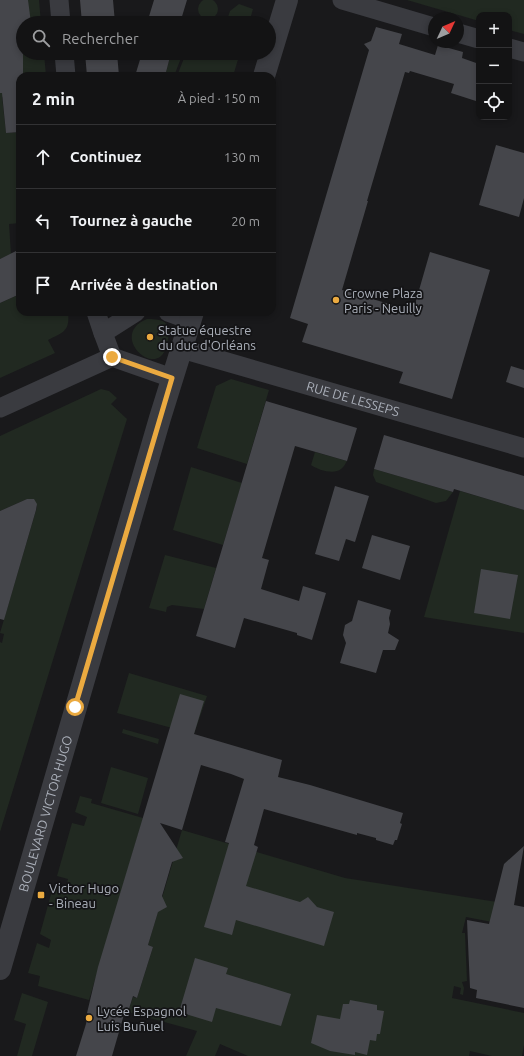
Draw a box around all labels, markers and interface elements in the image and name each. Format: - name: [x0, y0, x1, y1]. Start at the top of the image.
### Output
- north arrow: [428, 12, 464, 48]
- map controls: [476, 12, 512, 120]
- button: +: [476, 12, 512, 48]
- search box: [16, 16, 276, 60]
- icon: search: [30, 27, 52, 49]
- text: Rechercher: [62, 30, 139, 47]
- button: −: [476, 48, 512, 84]
- button: locate: [476, 84, 512, 120]
- text: 2 min: [32, 89, 75, 108]
- text: À pied · 150 m: [178, 91, 260, 105]
- icon: ahead: [32, 146, 54, 168]
- text: Continuez: [70, 148, 141, 165]
- text: 130 m: [224, 150, 260, 164]
- icon: left: [32, 210, 54, 232]
- text: Tournez à gauche: [70, 212, 193, 229]
- text: 20 m: [231, 214, 260, 228]
- icon: arrive: [32, 274, 54, 296]
- text: Arrivée à destination: [70, 276, 218, 293]
- place label: Crowne Plaza Paris - Neuilly: [344, 286, 423, 315]
- marker: Crowne Plaza Paris - Neuilly: [331, 295, 341, 305]
- place label: Statue équestre du duc d'Orléans: [158, 323, 256, 352]
- marker: Statue équestre du duc d'Orléans: [145, 332, 155, 342]
- route end: [103, 348, 121, 366]
- street label: RUE DE LESSEPS: [305, 378, 401, 419]
- route start: [66, 698, 84, 716]
- street label: BOULEVARD VICTOR HUGO: [16, 734, 75, 893]
- place label: Victor Hugo - Bineau: [49, 881, 119, 910]
- marker: Victor Hugo - Bineau: [36, 890, 46, 900]
- place label: Lycée Espagnol Luis Buñuel: [97, 1004, 187, 1033]
- marker: Lycée Espagnol Luis Buñuel: [84, 1013, 94, 1023]

